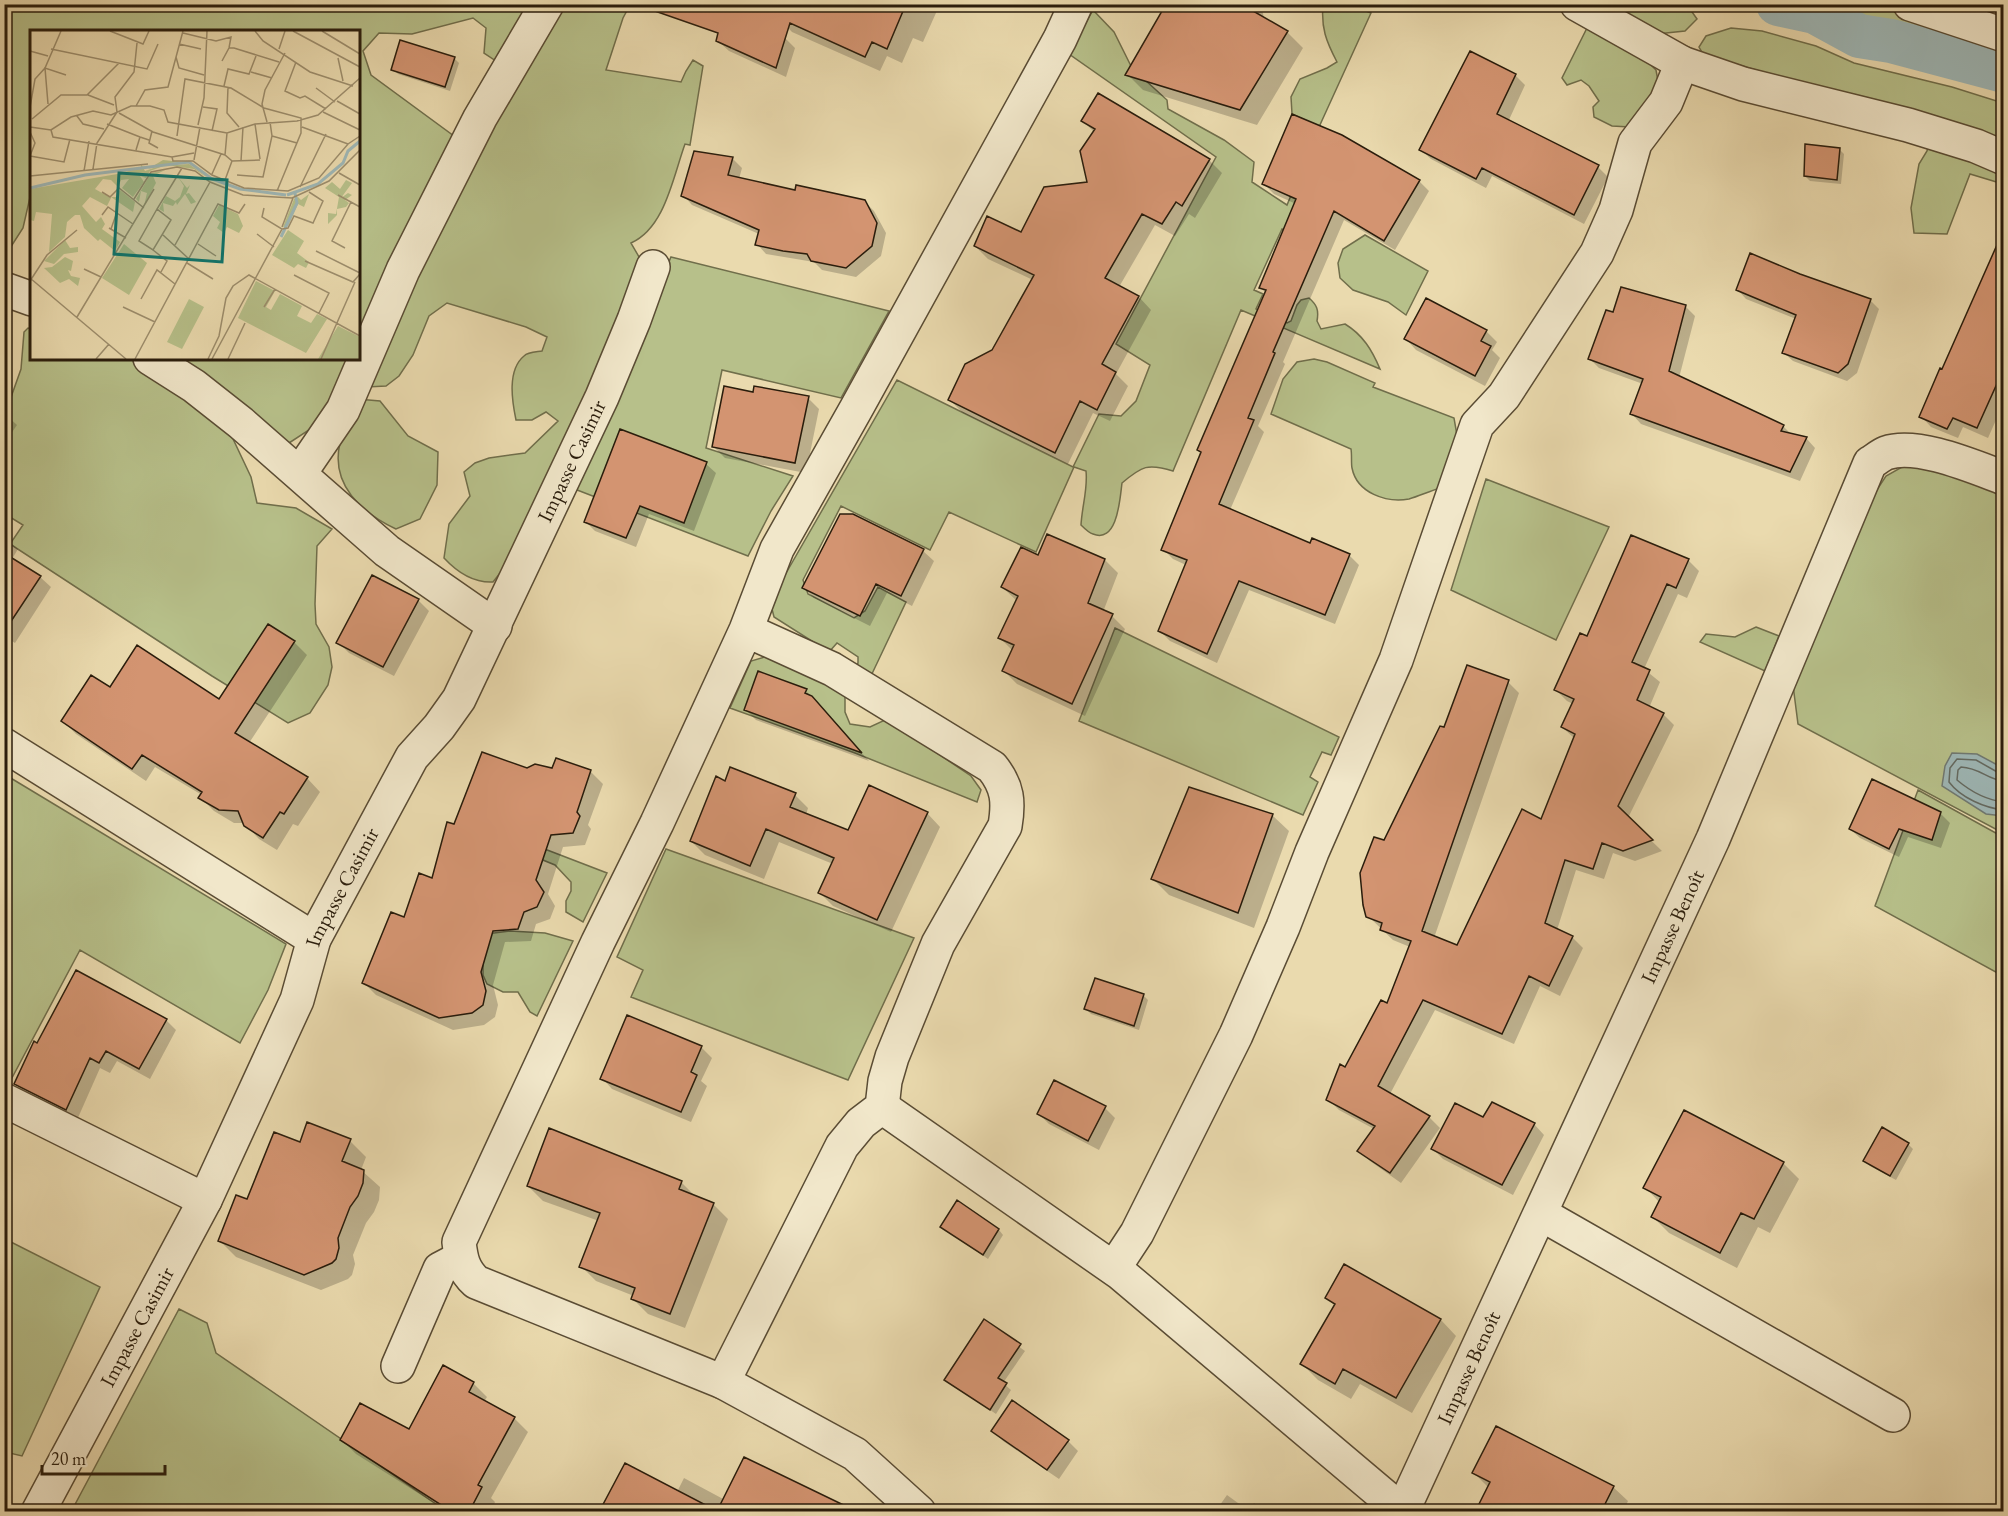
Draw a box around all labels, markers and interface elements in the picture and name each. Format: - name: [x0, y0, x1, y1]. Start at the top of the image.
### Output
- inset map: [30, 30, 360, 360]
- street label: Impasse Casimir: [531, 395, 612, 526]
- street label: Impasse Casimir: [299, 823, 385, 950]
- street label: Impasse Benoît: [1634, 865, 1710, 987]
- street label: Impasse Casimir: [94, 1262, 180, 1391]
- street label: Impasse Benoît: [1430, 1306, 1506, 1429]
- scale bar: [42, 1438, 165, 1476]
- text: 20 m: [51, 1447, 86, 1470]

